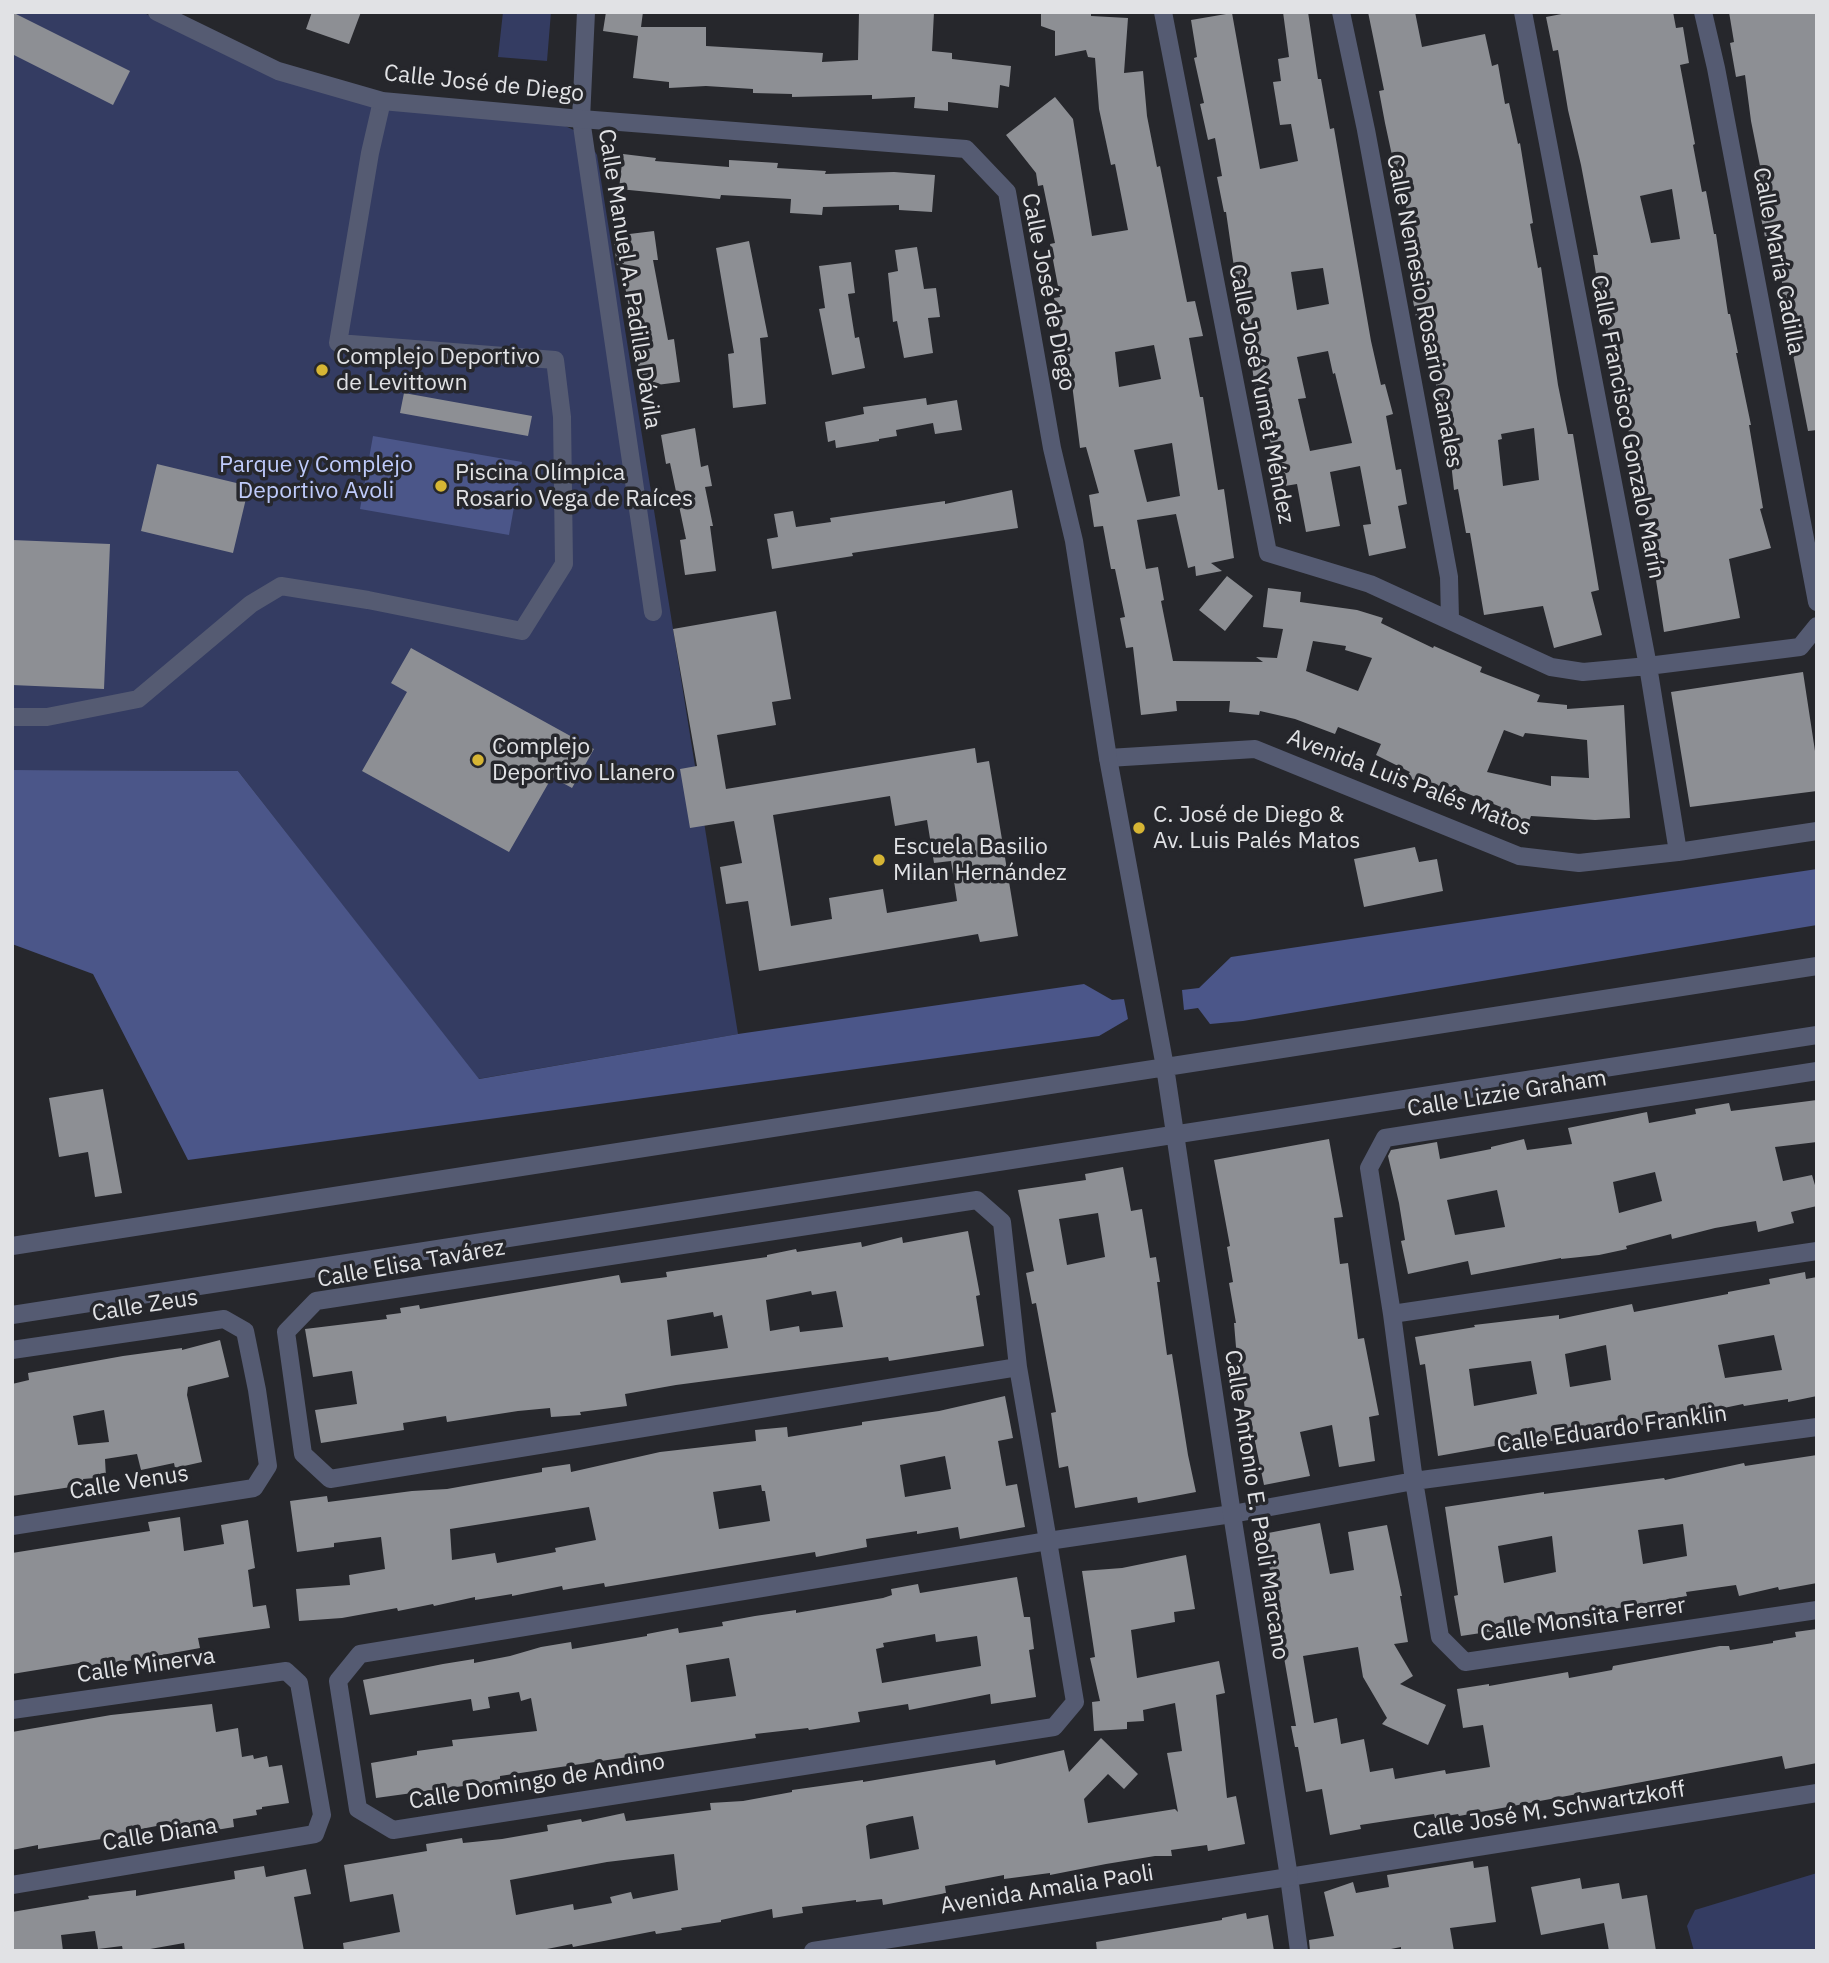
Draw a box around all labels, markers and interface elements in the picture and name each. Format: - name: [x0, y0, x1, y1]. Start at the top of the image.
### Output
- street label: Calle José de Diego: [383, 60, 585, 108]
- street label: Calle Manuel A. Padilla Dávila: [592, 127, 666, 431]
- street label: Calle Nemesio Rosario Canales: [1380, 152, 1468, 470]
- street label: Calle María Cadilla: [1746, 165, 1810, 357]
- street label: Calle José de Diego: [1015, 191, 1081, 393]
- street label: Calle José Yumet Méndez: [1222, 262, 1300, 526]
- street label: Calle Francisco Gonzalo Marín: [1584, 273, 1670, 581]
- place label: Complejo Deportivo de Levittown: [336, 343, 540, 397]
- marker: Complejo Deportivo de Levittown: [314, 362, 330, 378]
- park label: Parque y Complejo Deportivo Avoli: [219, 451, 413, 505]
- place label: Piscina Olímpica Rosario Vega de Raíces: [455, 459, 693, 513]
- marker: Piscina Olímpica Rosario Vega de Raíces: [433, 478, 449, 494]
- street label: Avenida Luis Palés Matos: [1283, 724, 1535, 842]
- place label: Complejo Deportivo Llanero: [492, 733, 675, 787]
- marker: Complejo Deportivo Llanero: [470, 752, 486, 768]
- place label: C. José de Diego & Av. Luis Palés Matos: [1153, 801, 1361, 855]
- marker: C. José de Diego & Av. Luis Palés Matos: [1131, 820, 1147, 836]
- place label: Escuela Basilio Milan Hernández: [893, 833, 1067, 887]
- marker: Escuela Basilio Milan Hernández: [871, 852, 887, 868]
- street label: Calle Lizzie Graham: [1405, 1065, 1609, 1123]
- street label: Calle Elisa Tavárez: [315, 1234, 507, 1294]
- street label: Calle Zeus: [90, 1284, 200, 1328]
- street label: Calle Antonio E. Paoli Marcano: [1218, 1348, 1294, 1662]
- street label: Calle Eduardo Franklin: [1495, 1400, 1729, 1460]
- street label: Calle Venus: [67, 1460, 191, 1506]
- street label: Calle Monsita Ferrer: [1479, 1592, 1687, 1648]
- street label: Calle Minerva: [75, 1643, 217, 1689]
- street label: Calle Domingo de Andino: [407, 1748, 667, 1816]
- street label: Calle José M. Schwartzkoff: [1411, 1776, 1687, 1846]
- street label: Calle Diana: [101, 1812, 219, 1858]
- street label: Avenida Amalia Paoli: [938, 1860, 1156, 1920]

